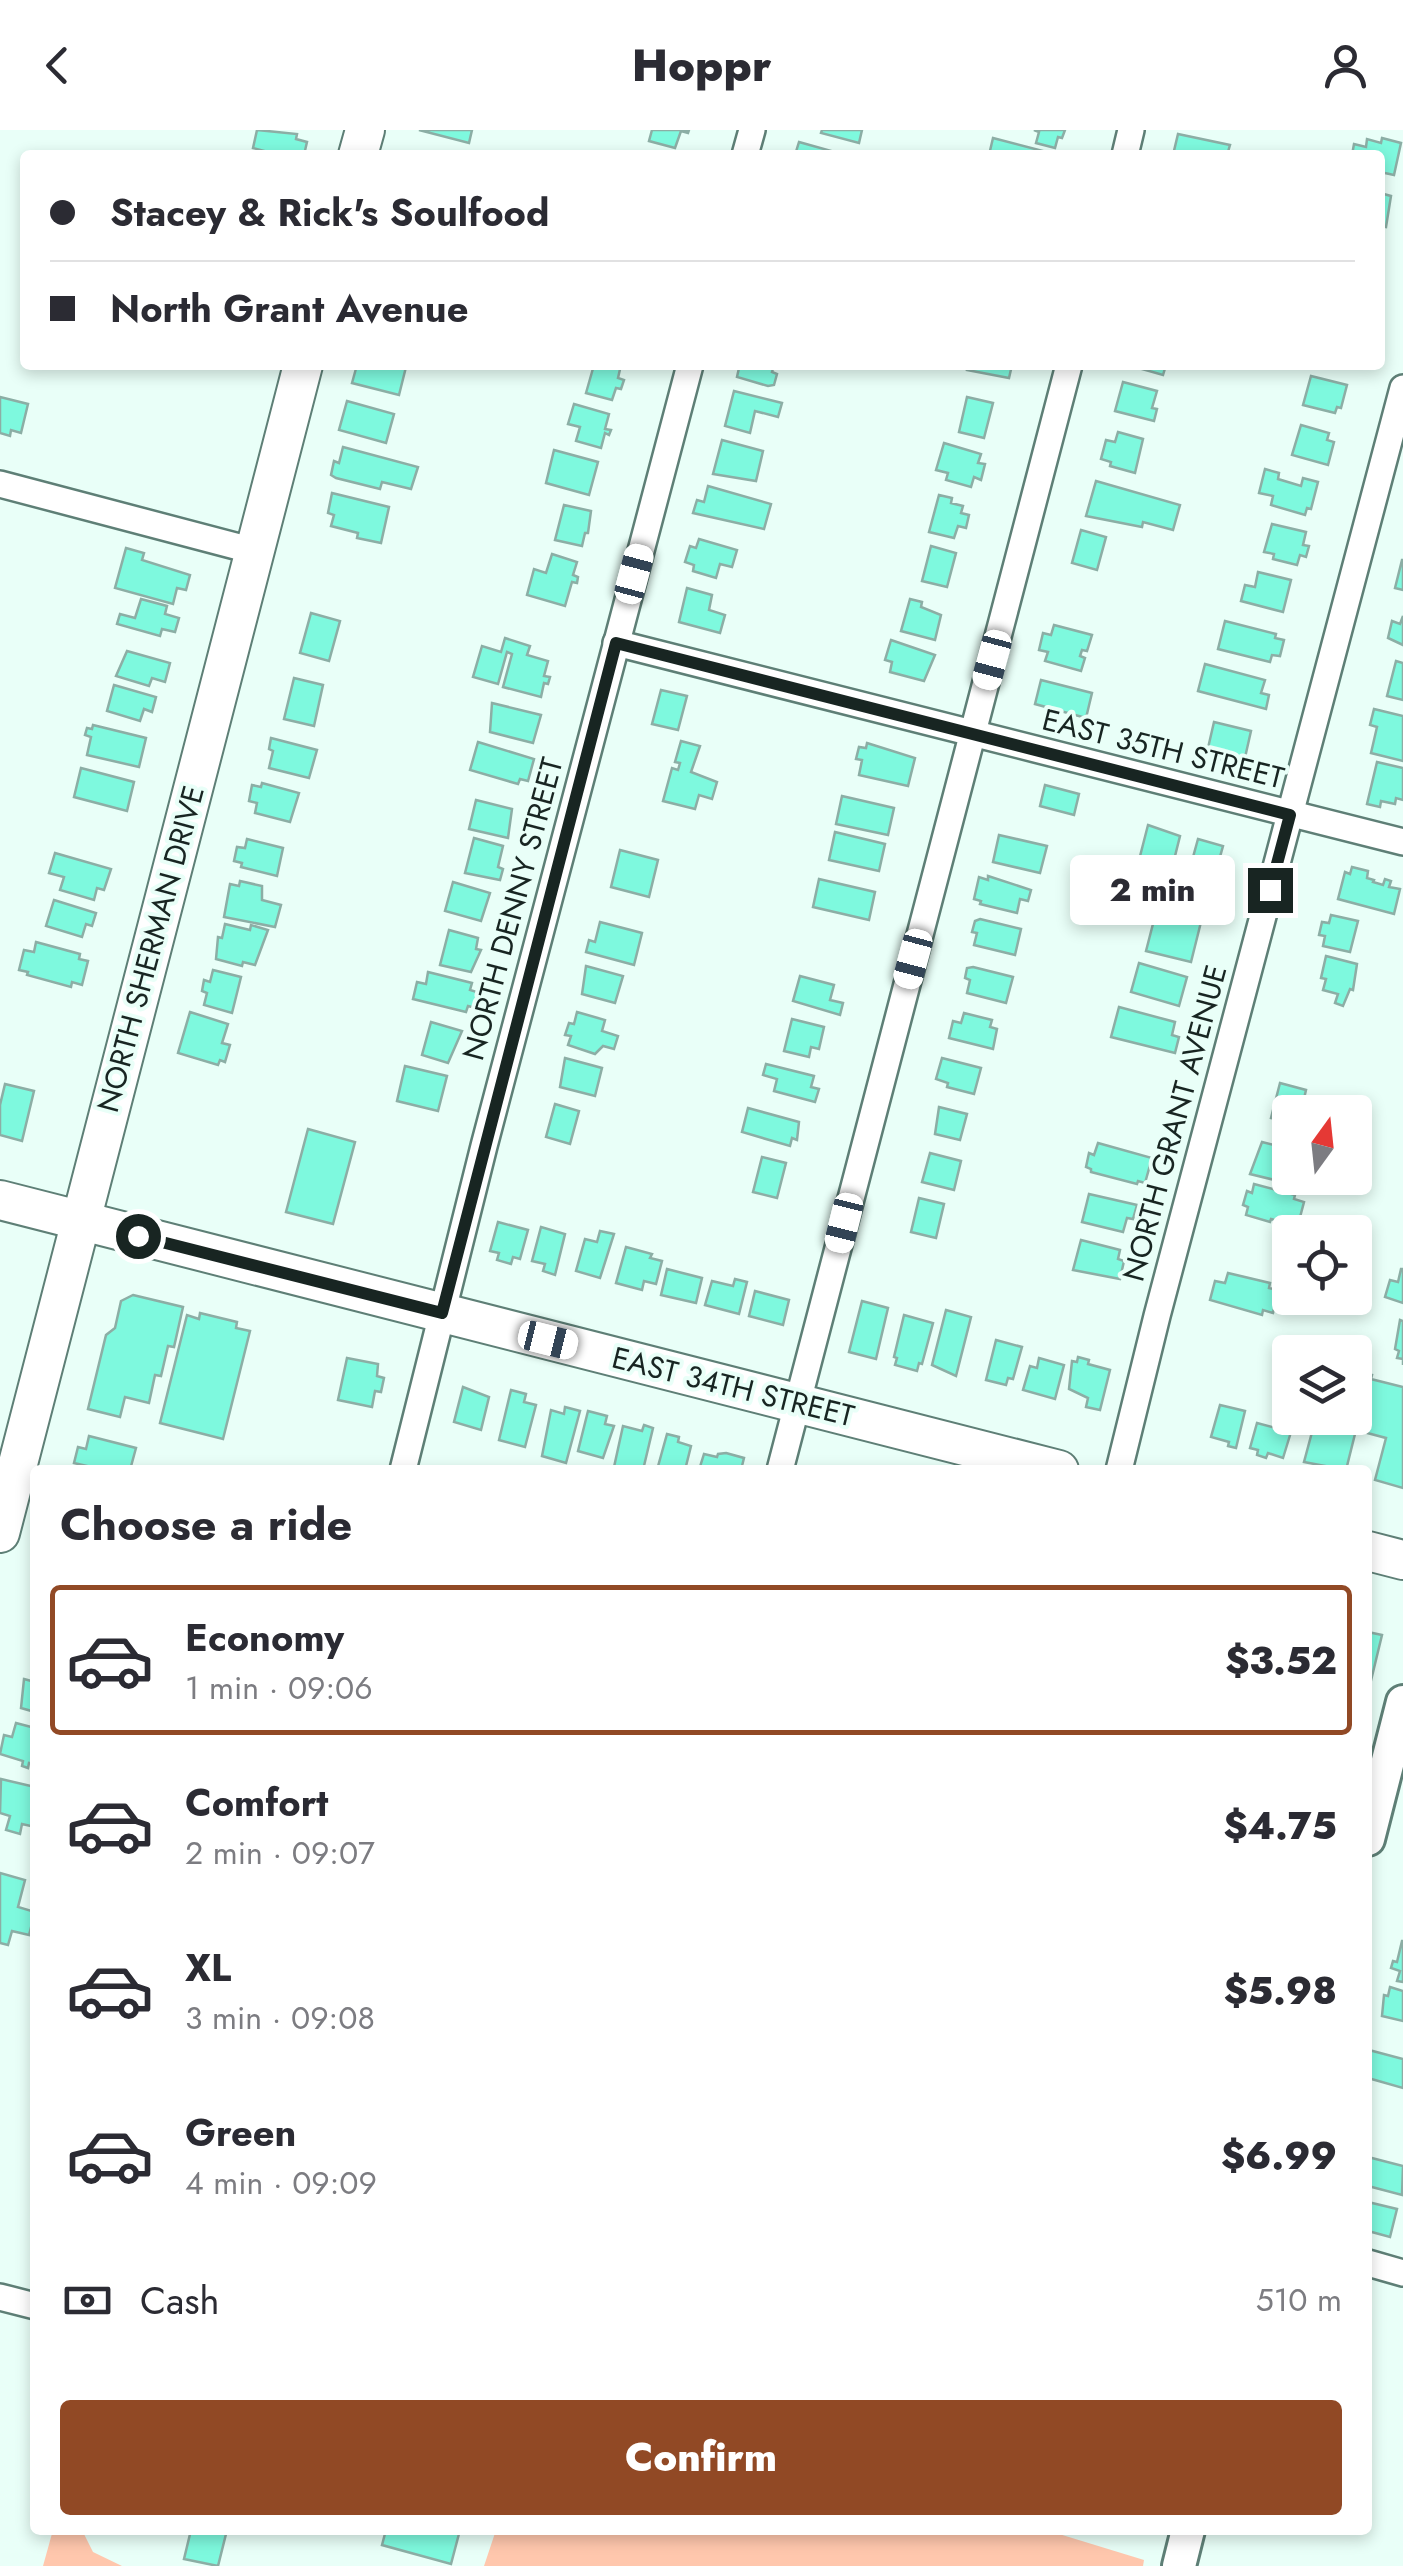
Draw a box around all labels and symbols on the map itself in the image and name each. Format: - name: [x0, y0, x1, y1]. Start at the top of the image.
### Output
- car: [612, 541, 656, 607]
- car: [970, 627, 1014, 693]
- street label: EAST 35TH STREET: [1038, 698, 1288, 799]
- street label: NORTH DENNY STREET: [451, 753, 574, 1065]
- street label: NORTH SHERMAN DRIVE: [86, 781, 215, 1117]
- callout: 2 min: [1070, 855, 1235, 925]
- route end: [1248, 868, 1293, 913]
- car: [891, 926, 935, 992]
- street label: NORTH GRANT AVENUE: [1112, 960, 1237, 1286]
- north arrow: [1272, 1095, 1372, 1195]
- car: [822, 1190, 866, 1256]
- route start: [116, 1214, 161, 1259]
- car: [515, 1318, 581, 1362]
- street label: EAST 34TH STREET: [608, 1336, 859, 1437]

